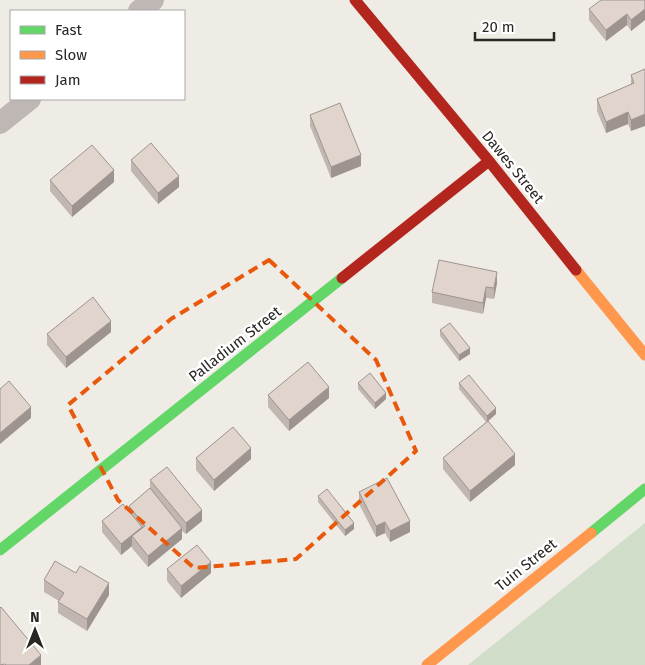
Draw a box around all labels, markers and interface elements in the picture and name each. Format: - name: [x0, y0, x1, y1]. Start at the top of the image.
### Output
- legend: [10, 10, 185, 100]
- scale bar: [475, 10, 554, 42]
- text: 20 m: [482, 18, 515, 36]
- text: Fast: [55, 21, 82, 39]
- text: Slow: [55, 46, 87, 64]
- text: Jam: [55, 71, 81, 89]
- street label: Dawes Street: [478, 127, 548, 207]
- street label: Palladium Street: [185, 302, 285, 386]
- street label: Tuin Street: [492, 534, 561, 595]
- north arrow: [10, 605, 60, 655]
- text: N: [30, 609, 40, 626]

